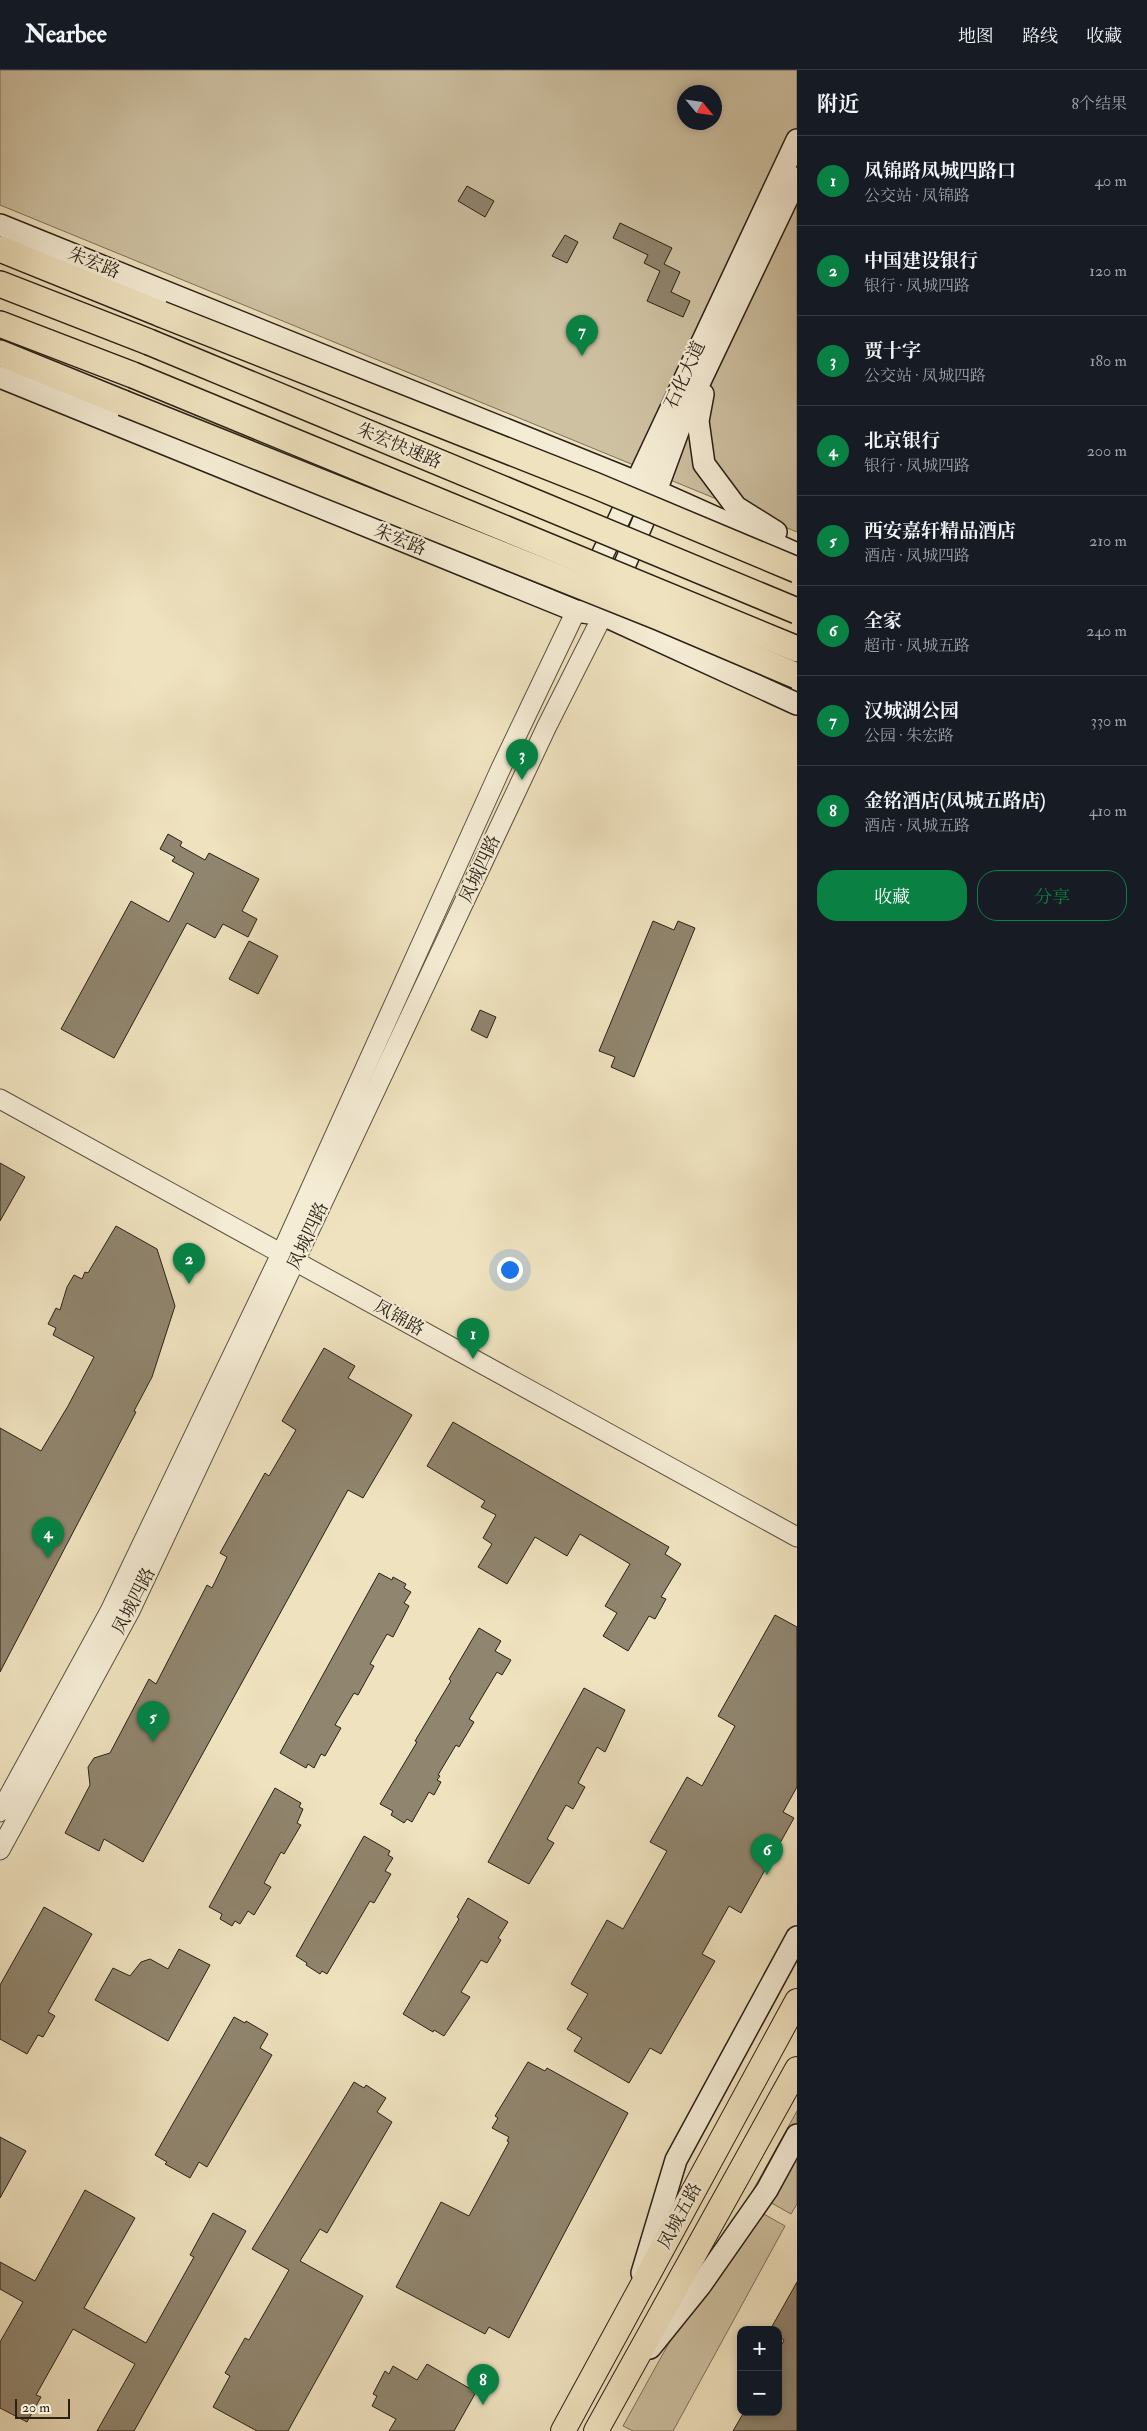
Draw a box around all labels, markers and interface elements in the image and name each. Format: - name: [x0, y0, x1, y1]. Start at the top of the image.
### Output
- text: Nearbee: [25, 19, 107, 50]
- text: 地图: [958, 25, 994, 48]
- text: 路线: [1022, 25, 1058, 48]
- text: 收藏: [1086, 25, 1122, 48]
- north arrow: [677, 85, 722, 130]
- text: 附近: [817, 91, 859, 118]
- text: 8个结果: [1071, 94, 1127, 114]
- text: 凤锦路凤城四路口: [864, 159, 1016, 183]
- text: 1: [830, 171, 836, 191]
- text: 40 m: [1094, 171, 1127, 191]
- text: 公交站 · 凤锦路: [864, 186, 970, 206]
- street label: 朱宏路: [65, 242, 123, 284]
- text: 中国建设银行: [864, 249, 978, 273]
- text: 2: [829, 261, 837, 281]
- text: 120 m: [1089, 261, 1127, 281]
- text: 银行 · 凤城四路: [864, 276, 970, 296]
- pin: 7: [566, 315, 598, 356]
- street label: 石化大道: [659, 338, 711, 412]
- text: 贾十字: [864, 339, 921, 363]
- text: 3: [830, 351, 836, 371]
- text: 180 m: [1090, 351, 1127, 371]
- text: 公交站 · 凤城四路: [864, 366, 986, 386]
- street label: 朱宏快速路: [353, 418, 445, 474]
- text: 北京银行: [864, 429, 940, 453]
- text: 4: [829, 441, 837, 461]
- text: 200 m: [1087, 441, 1127, 461]
- text: 银行 · 凤城四路: [864, 456, 970, 476]
- street label: 朱宏路: [371, 519, 429, 561]
- text: 西安嘉轩精品酒店: [864, 519, 1016, 543]
- text: 5: [829, 531, 837, 551]
- text: 210 m: [1089, 531, 1127, 551]
- text: 酒店 · 凤城四路: [864, 546, 970, 566]
- text: 全家: [864, 609, 902, 633]
- text: 6: [829, 621, 837, 641]
- text: 240 m: [1086, 621, 1127, 641]
- text: 超市 · 凤城五路: [864, 636, 970, 656]
- text: 汉城湖公园: [864, 699, 959, 723]
- text: 7: [829, 711, 837, 731]
- text: 330 m: [1091, 711, 1127, 731]
- text: 公园 · 朱宏路: [864, 726, 954, 746]
- pin: 3: [506, 739, 538, 780]
- text: 金铭酒店(凤城五路店): [864, 789, 1045, 813]
- text: 8: [829, 801, 837, 821]
- text: 410 m: [1089, 801, 1127, 821]
- text: 酒店 · 凤城五路: [864, 816, 970, 836]
- street label: 凤城四路: [454, 832, 506, 906]
- button: 收藏: [817, 870, 967, 921]
- button: 分享: [977, 870, 1127, 921]
- street label: 凤城四路: [282, 1199, 334, 1273]
- pin: 2: [173, 1243, 205, 1284]
- your location: [497, 1257, 523, 1283]
- street label: 凤锦路: [370, 1295, 428, 1341]
- pin: 1: [457, 1318, 489, 1359]
- pin: 4: [32, 1517, 64, 1558]
- street label: 凤城四路: [107, 1564, 161, 1638]
- pin: 5: [137, 1701, 169, 1742]
- pin: 6: [751, 1834, 783, 1875]
- street label: 凤城五路: [653, 2179, 707, 2253]
- map controls: [737, 2326, 782, 2416]
- button: +: [737, 2326, 782, 2371]
- pin: 8: [467, 2364, 499, 2405]
- button: −: [737, 2371, 782, 2416]
- scale bar: [15, 2396, 70, 2419]
- text: 20 m: [22, 2399, 50, 2416]

